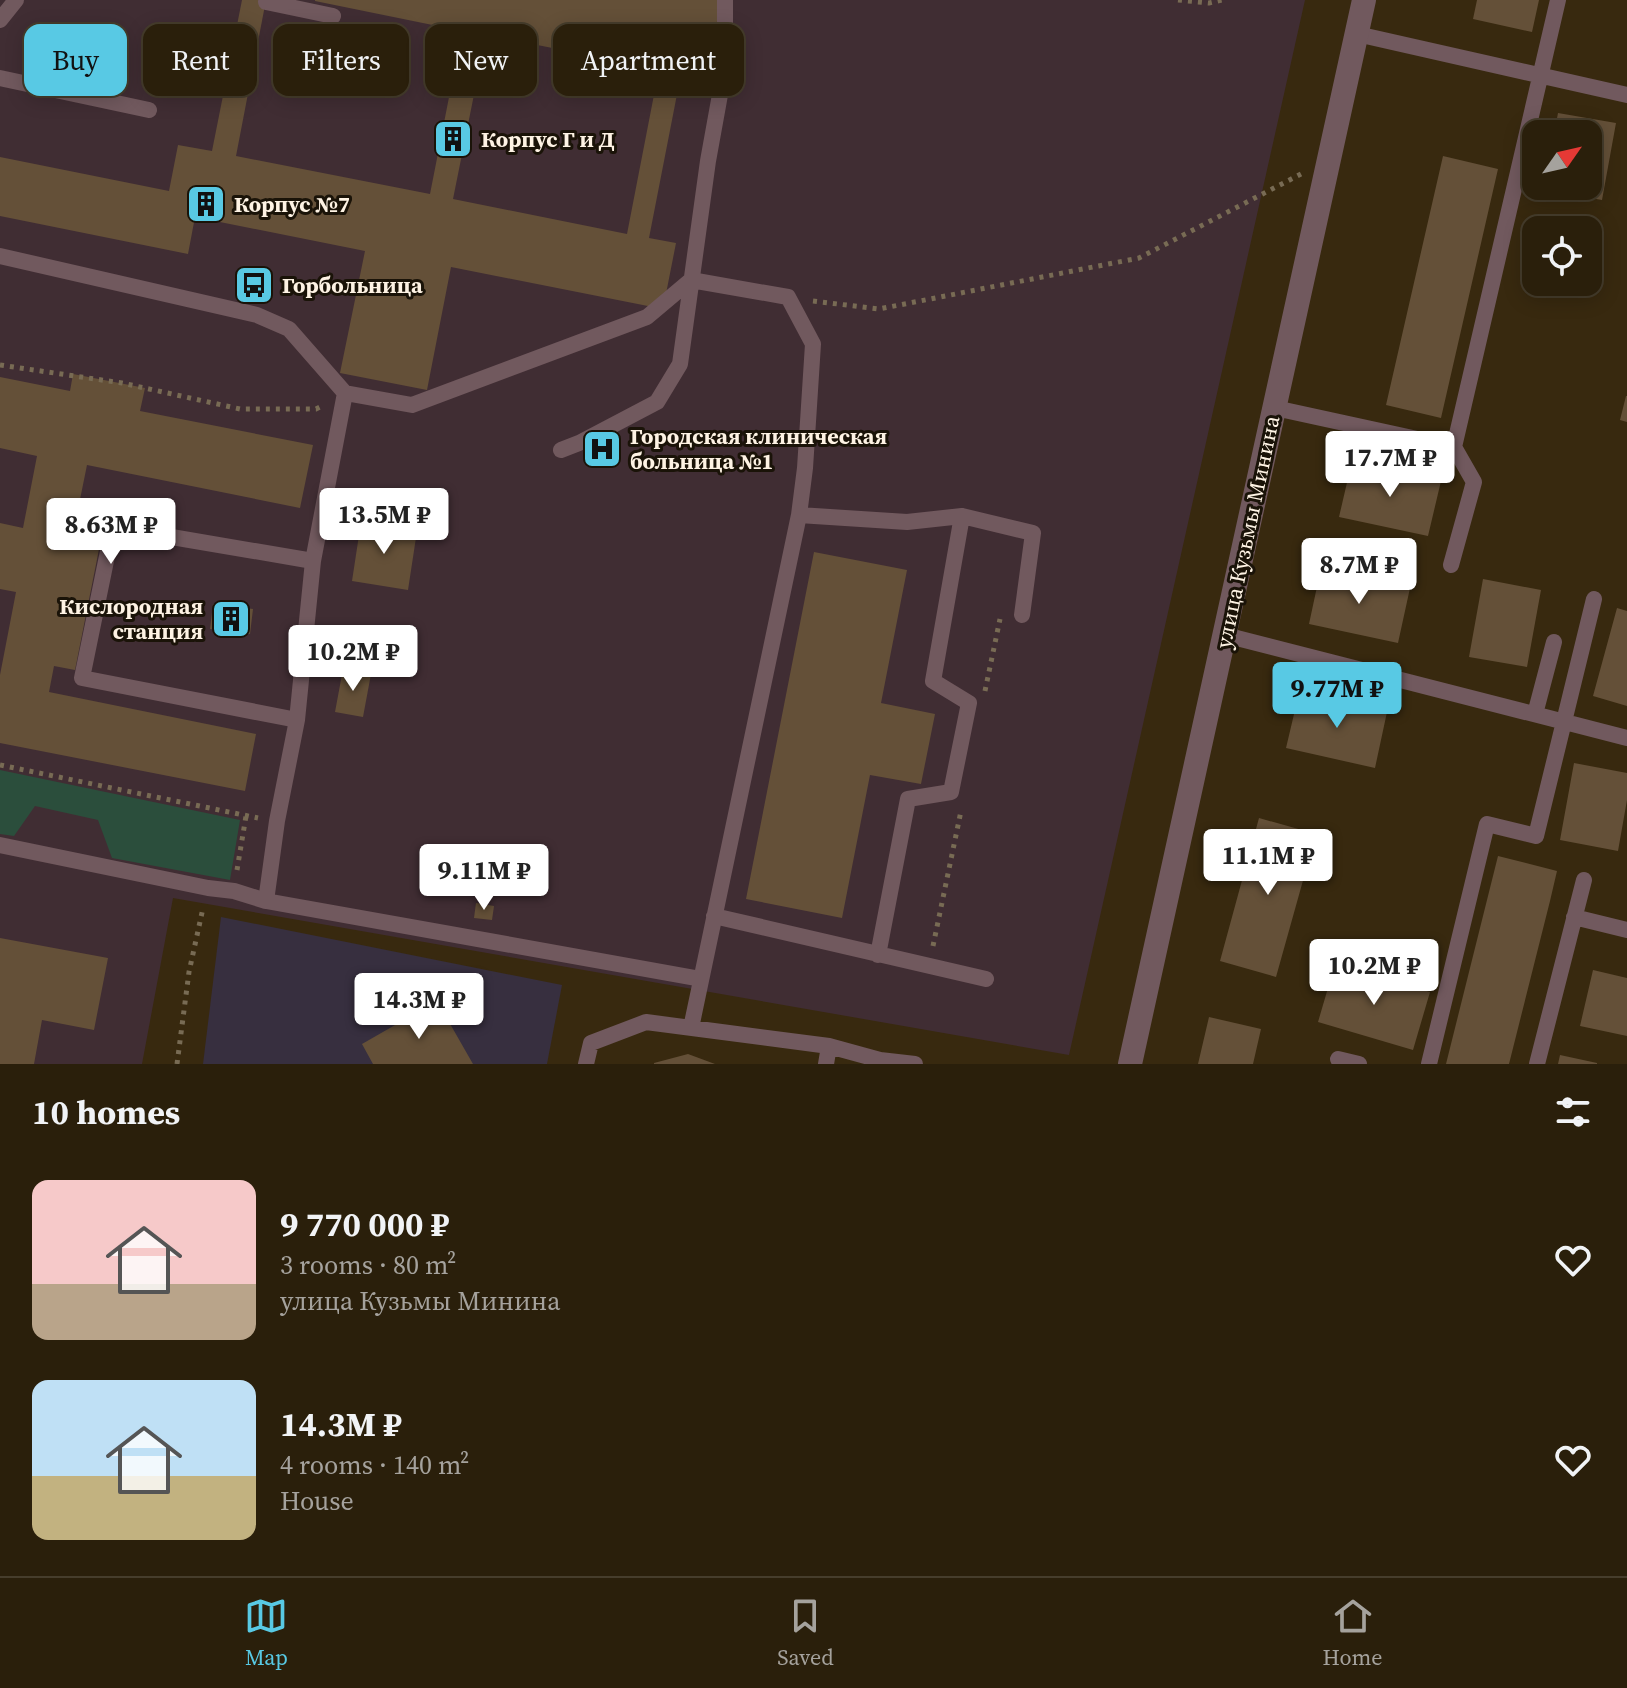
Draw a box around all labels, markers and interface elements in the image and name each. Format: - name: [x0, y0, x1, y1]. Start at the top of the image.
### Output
- chip: Buy: [24, 24, 127, 96]
- chip: Rent: [143, 24, 257, 96]
- chip: Filters: [273, 24, 409, 96]
- chip: New: [425, 24, 537, 96]
- chip: Apartment: [553, 24, 744, 96]
- building icon: Корпус Г и Д: [432, 118, 474, 160]
- north arrow: [1522, 120, 1602, 200]
- map controls: [1522, 120, 1602, 296]
- place label: Корпус Г и Д: [481, 124, 615, 154]
- building icon: Корпус №7: [185, 183, 227, 225]
- place label: Корпус №7: [234, 189, 350, 219]
- button: locate: [1522, 216, 1602, 296]
- bus stop icon: Горбольница: [233, 264, 275, 306]
- place label: Горбольница: [282, 270, 423, 300]
- street label: улица Кузьмы Минина: [1208, 412, 1287, 651]
- place label: Городская клиническая больница №1: [630, 421, 887, 476]
- hospital icon: Городская клиническая больница №1: [581, 428, 623, 470]
- pin: 17.7M ₽: [1316, 431, 1464, 499]
- text: 17.7M ₽: [1343, 439, 1437, 475]
- pin: 13.5M ₽: [310, 488, 458, 556]
- text: 13.5M ₽: [337, 496, 431, 532]
- pin: 8.63M ₽: [37, 498, 185, 566]
- text: 8.63M ₽: [64, 506, 158, 542]
- pin: 8.7M ₽: [1294, 538, 1424, 606]
- text: 8.7M ₽: [1320, 546, 1398, 582]
- place label: Кислородная станция: [59, 591, 203, 646]
- building icon: Кислородная станция: [210, 598, 252, 640]
- pin: 10.2M ₽: [279, 625, 427, 693]
- text: 10.2M ₽: [306, 633, 400, 669]
- pin: 9.77M ₽: [1263, 662, 1411, 730]
- text: 9.77M ₽: [1290, 670, 1384, 706]
- pin: 11.1M ₽: [1194, 829, 1342, 897]
- text: 11.1M ₽: [1221, 837, 1315, 873]
- pin: 9.11M ₽: [410, 844, 558, 912]
- text: 9.11M ₽: [437, 852, 531, 888]
- pin: 10.2M ₽: [1300, 939, 1448, 1007]
- text: 10.2M ₽: [1327, 947, 1421, 983]
- pin: 14.3M ₽: [345, 973, 493, 1041]
- text: 14.3M ₽: [372, 981, 466, 1017]
- text: 10 homes: [32, 1089, 180, 1135]
- icon: filters: [1551, 1090, 1595, 1134]
- text: 9 770 000 ₽: [280, 1201, 449, 1247]
- icon: home: [96, 1212, 192, 1308]
- icon: heart: [1551, 1238, 1595, 1282]
- text: 3 rooms · 80 m²: [280, 1247, 456, 1283]
- text: улица Кузьмы Минина: [280, 1283, 561, 1319]
- text: 14.3M ₽: [280, 1401, 402, 1447]
- icon: home: [96, 1412, 192, 1508]
- icon: heart: [1551, 1438, 1595, 1482]
- text: 4 rooms · 140 m²: [280, 1447, 469, 1483]
- text: House: [280, 1483, 354, 1519]
- tab: Map: [244, 1594, 288, 1672]
- tab: Saved: [777, 1594, 834, 1672]
- tab: Home: [1323, 1594, 1383, 1672]

